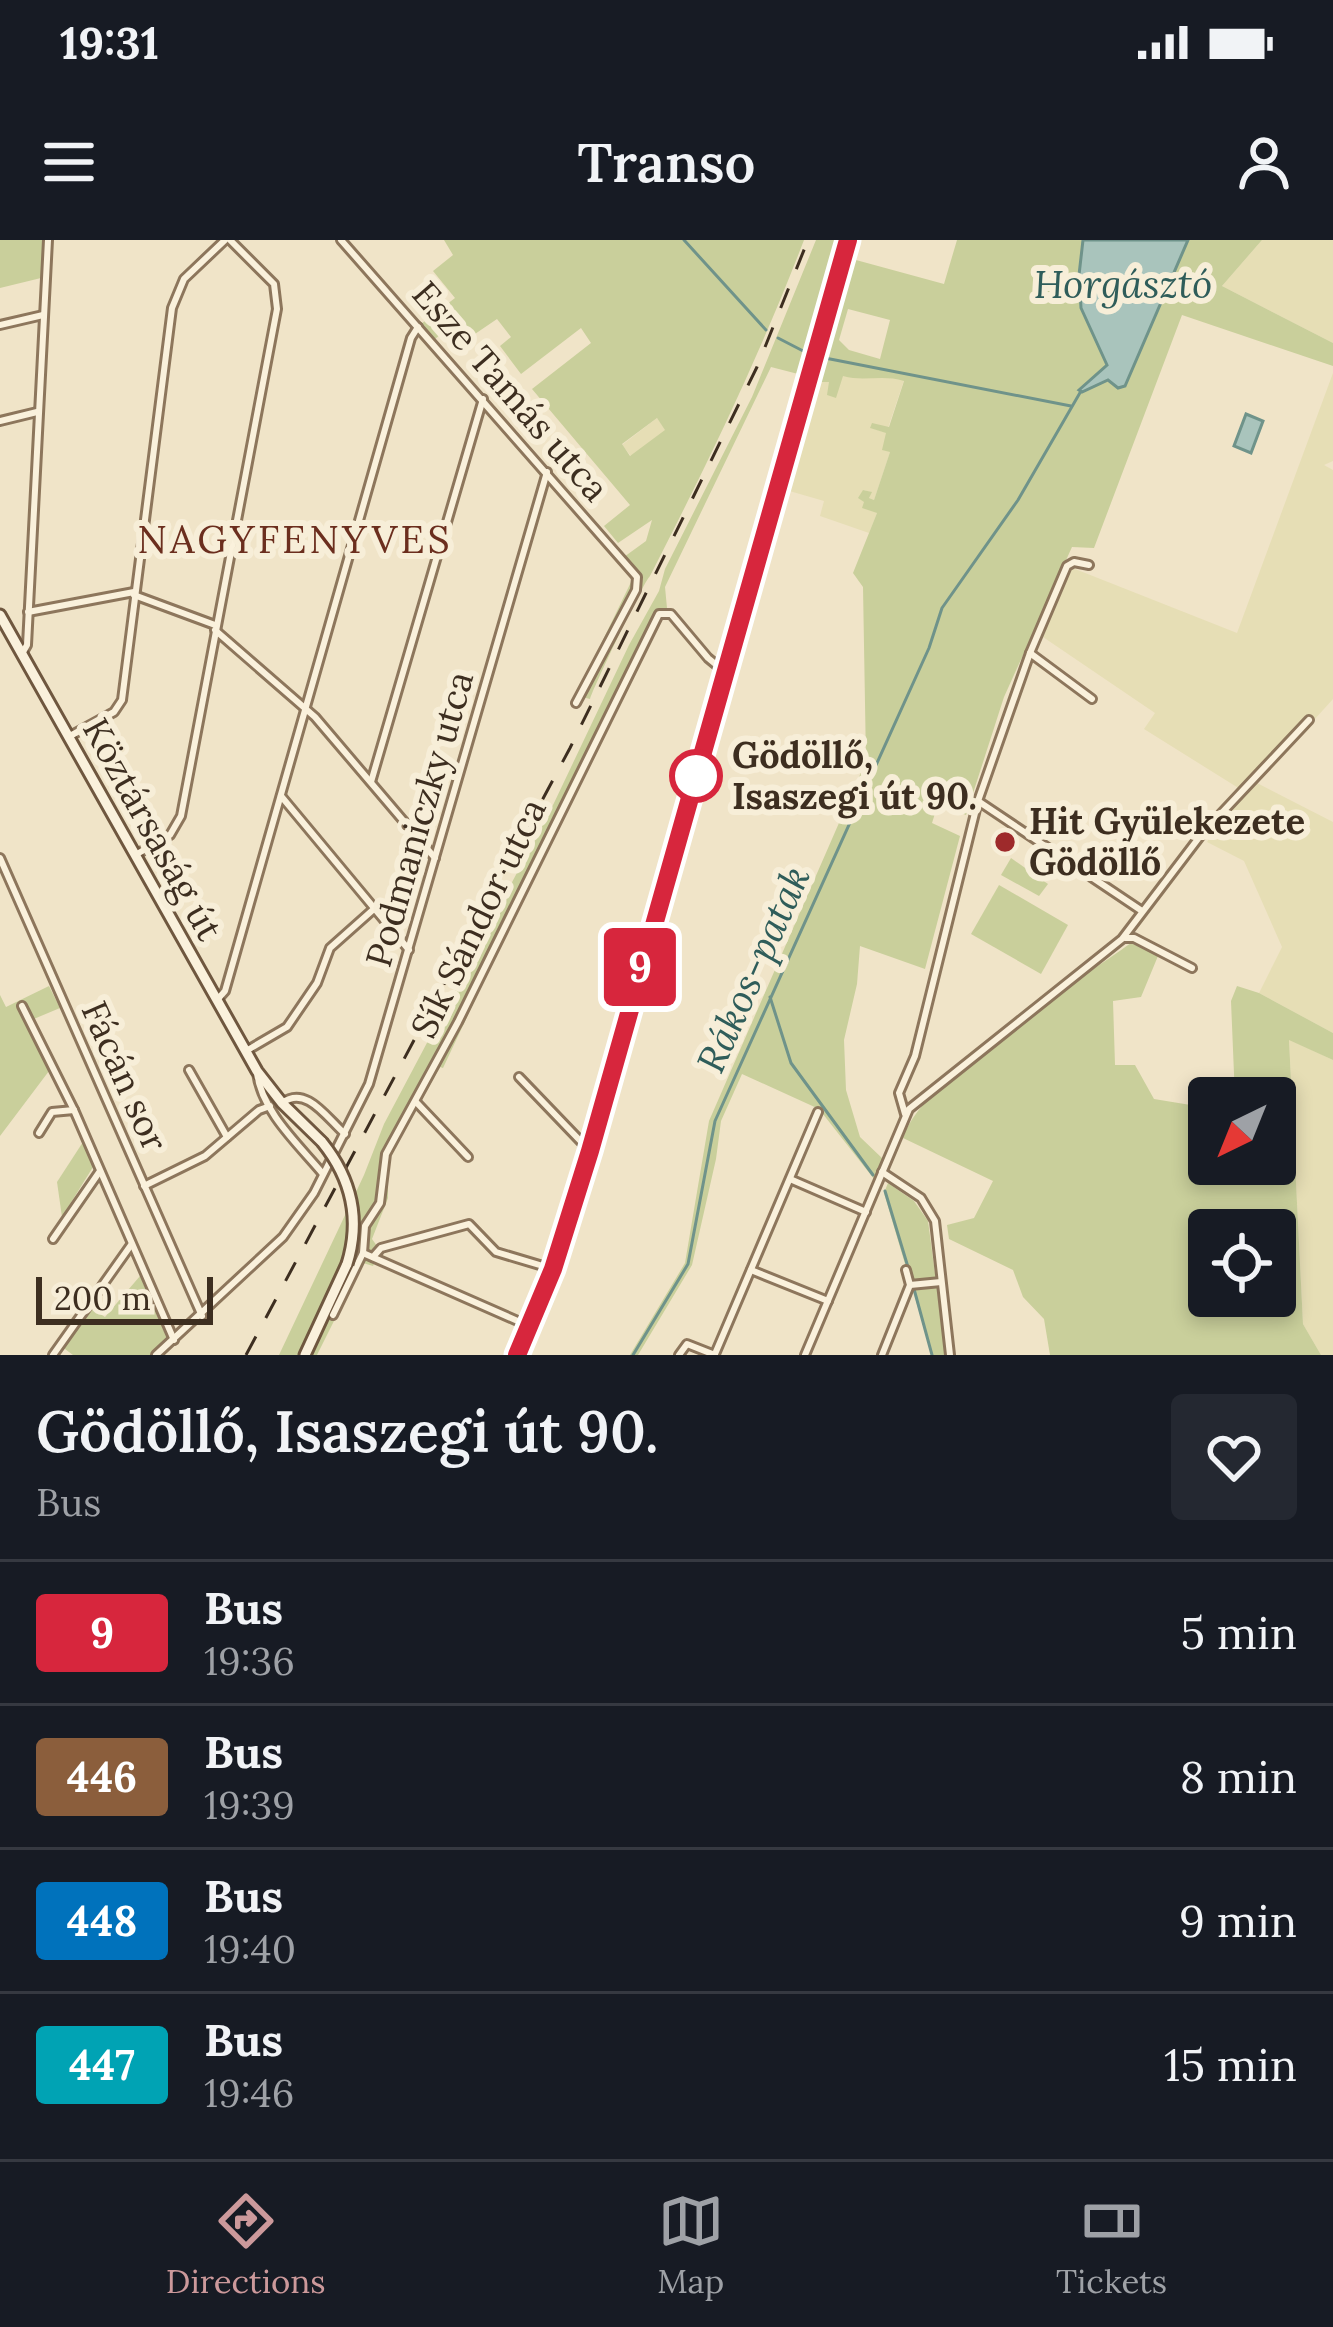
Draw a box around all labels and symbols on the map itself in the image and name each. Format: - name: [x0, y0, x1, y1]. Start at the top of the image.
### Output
- water label: Horgásztó: [1034, 259, 1212, 309]
- street label: Esze Tamás utca: [403, 271, 619, 511]
- district label: NAGYFENYVES: [137, 514, 453, 564]
- street label: Podmaniczky utca: [355, 666, 483, 972]
- street label: Köztársaság út: [73, 710, 233, 948]
- place label: Gödöllő, Isaszegi út 90.: [732, 732, 977, 819]
- marker: Gödöllő, Isaszegi út 90.: [671, 751, 721, 801]
- street label: Sík Sándor utca: [400, 791, 556, 1045]
- place label: Hit Gyülekezete Gödöllő: [1029, 798, 1305, 885]
- marker: Hit Gyülekezete Gödöllő: [992, 829, 1018, 855]
- water label: Rákos-patak: [685, 858, 821, 1080]
- line badge: 9: [601, 928, 679, 1006]
- street label: Fácán sor: [72, 994, 179, 1158]
- north arrow: [1188, 1077, 1296, 1185]
- scale bar: [36, 1271, 213, 1324]

